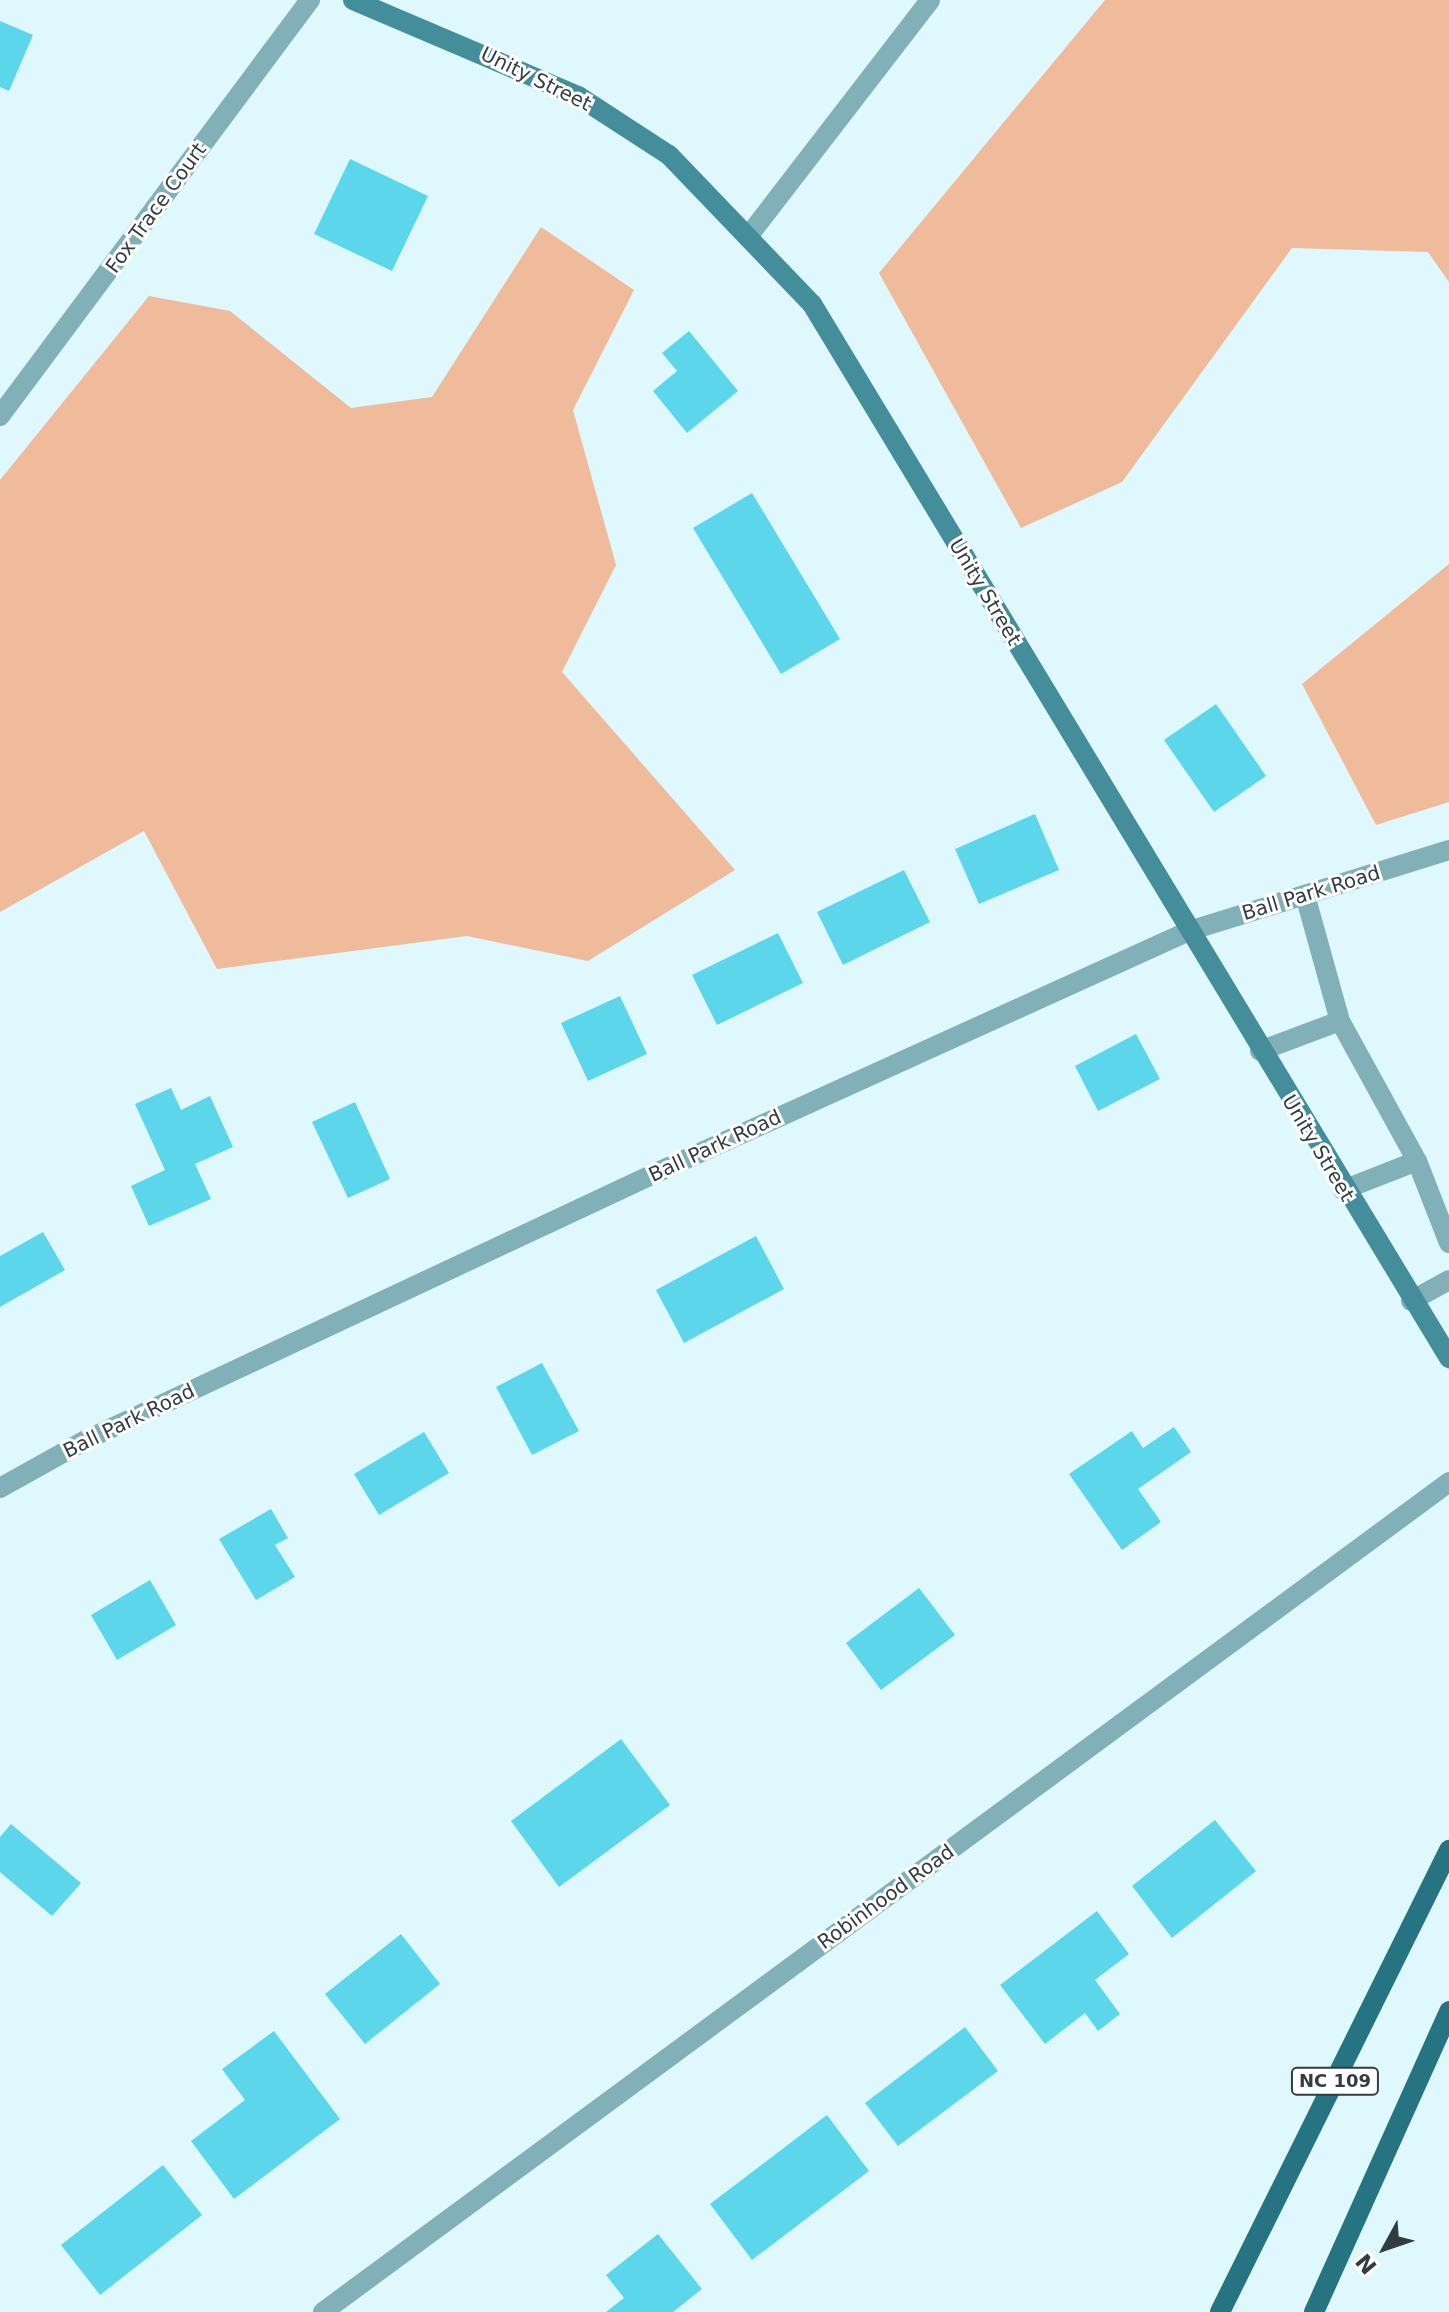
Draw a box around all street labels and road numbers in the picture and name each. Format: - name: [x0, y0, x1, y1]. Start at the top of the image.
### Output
- street label: Unity Street: [477, 42, 595, 116]
- street label: Fox Trace Court: [101, 138, 211, 278]
- street label: Unity Street: [944, 535, 1026, 649]
- street label: Ball Park Road: [1239, 861, 1383, 925]
- street label: Unity Street: [1277, 1091, 1359, 1205]
- street label: Ball Park Road: [645, 1105, 785, 1187]
- street label: Ball Park Road: [59, 1379, 199, 1463]
- street label: Robinhood Road: [813, 1840, 959, 1954]
- road number: NC 109: [1289, 2067, 1381, 2095]

